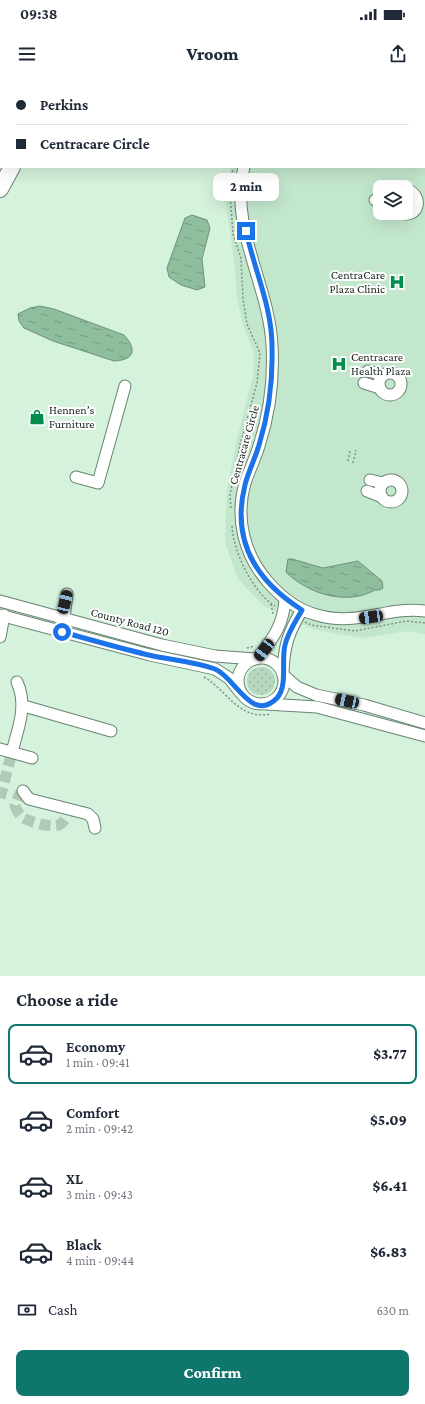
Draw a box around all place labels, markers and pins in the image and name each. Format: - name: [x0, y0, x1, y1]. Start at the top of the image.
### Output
- place label: CentraCare Plaza Clinic: [329, 268, 385, 296]
- hospital icon: CentraCare Plaza Clinic: [388, 273, 406, 291]
- place label: Centracare Health Plaza: [351, 350, 411, 378]
- hospital icon: Centracare Health Plaza: [330, 355, 348, 373]
- place label: Hennen’s Furniture: [49, 403, 95, 431]
- shop icon: Hennen’s Furniture: [28, 408, 46, 426]

